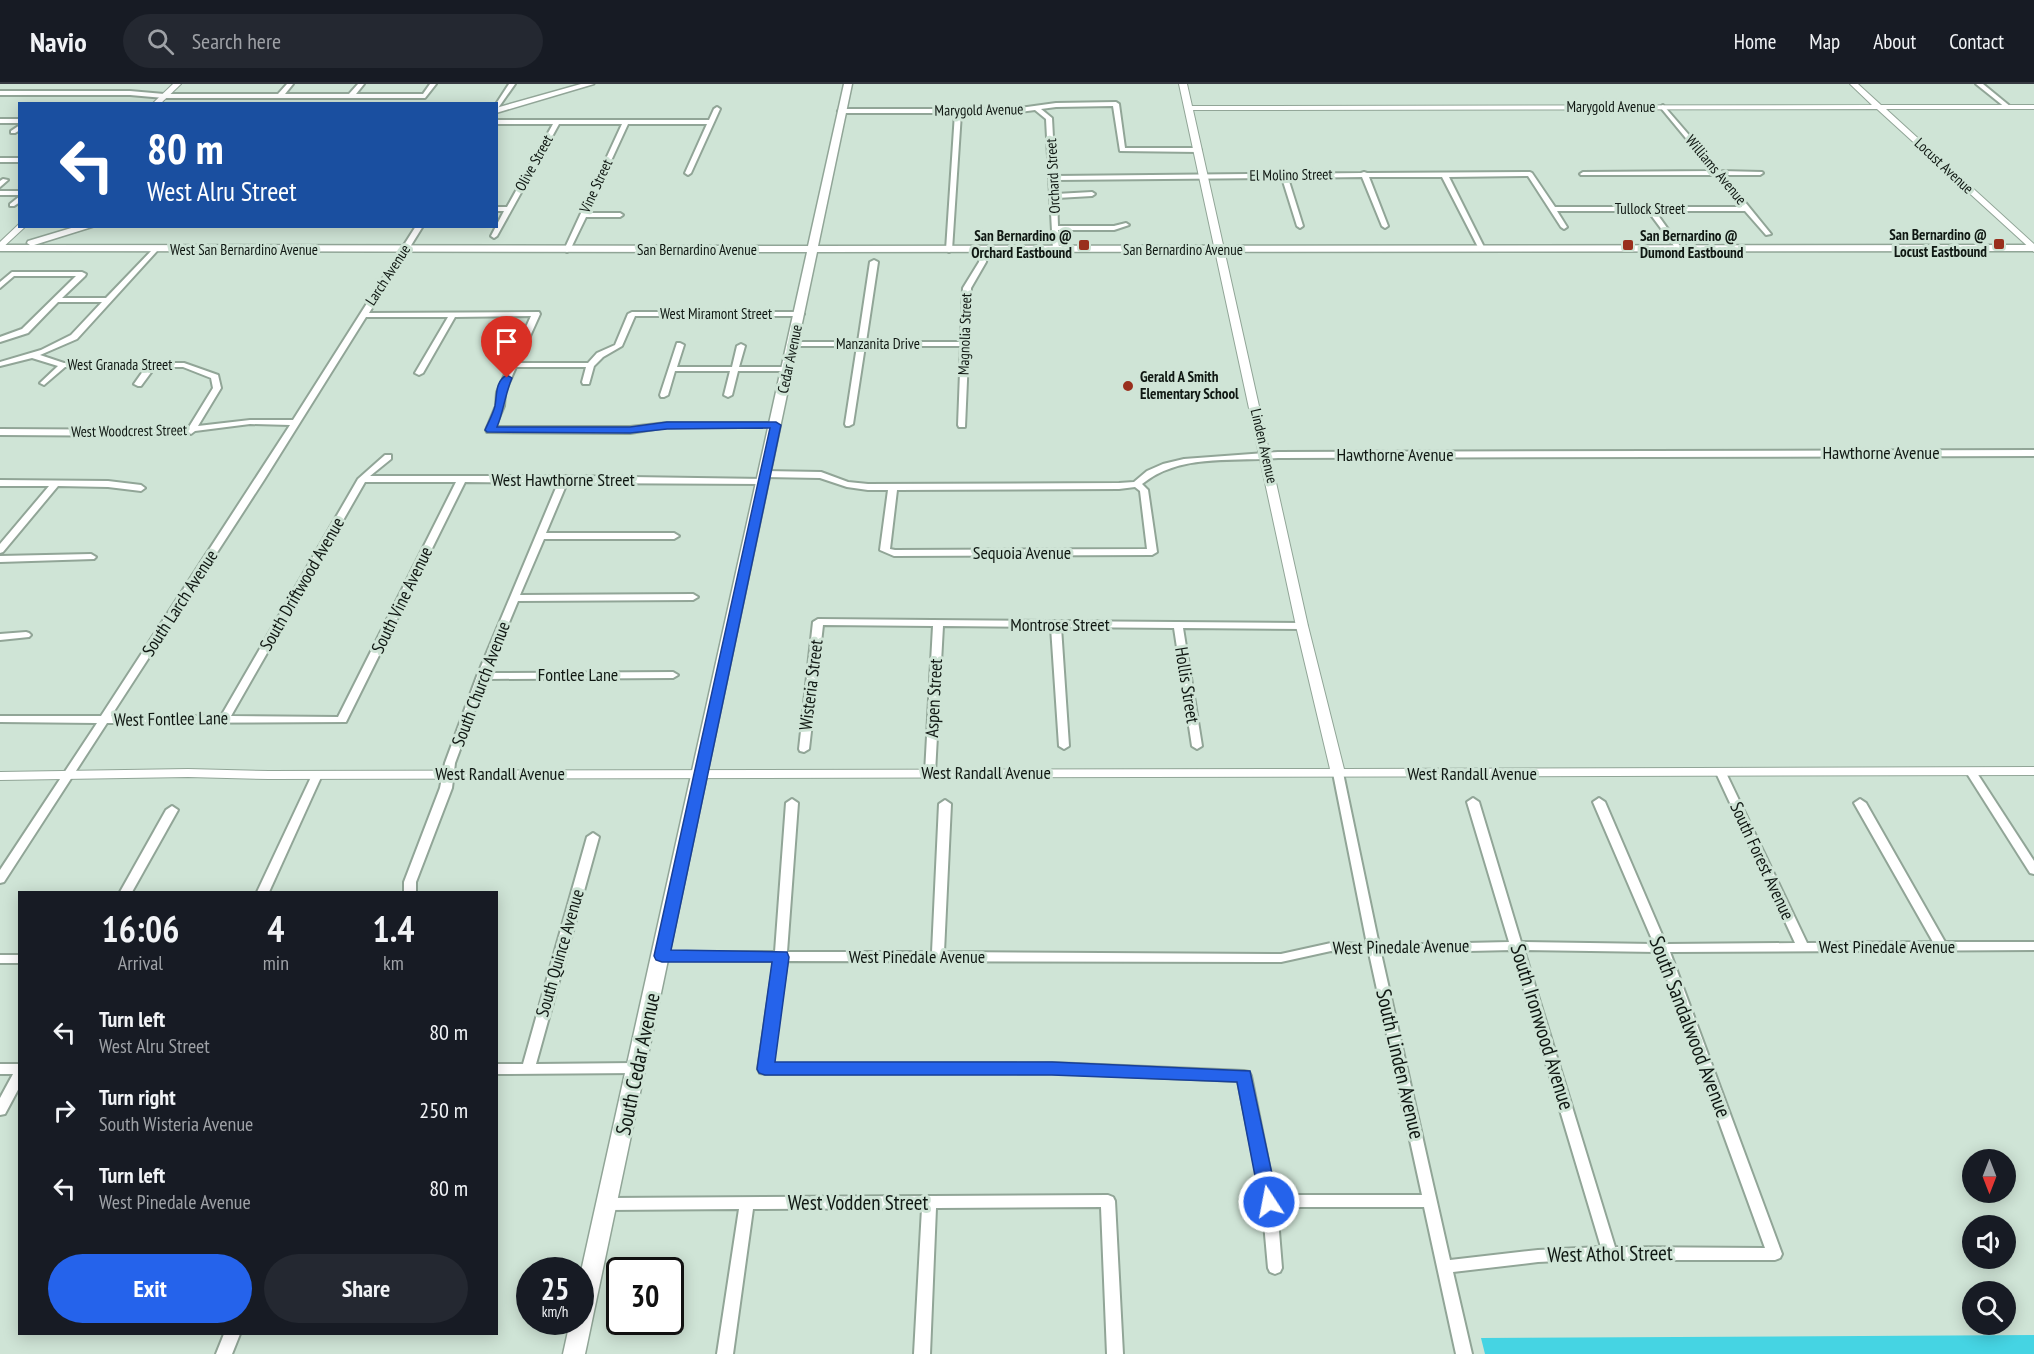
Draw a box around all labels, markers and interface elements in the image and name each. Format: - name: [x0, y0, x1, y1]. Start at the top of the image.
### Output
- search box: [123, 14, 543, 68]
- text: Navio: [30, 23, 87, 60]
- icon: search: [144, 25, 177, 58]
- text: Search here: [192, 27, 281, 55]
- text: Home: [1734, 28, 1776, 55]
- text: Map: [1809, 28, 1840, 55]
- text: About: [1873, 28, 1916, 55]
- text: Contact: [1949, 28, 2004, 55]
- street label: Marygold Avenue: [1567, 97, 1655, 116]
- street label: Marygold Avenue: [934, 99, 1024, 120]
- text: 80 m: [147, 121, 224, 176]
- icon: left: [48, 126, 126, 204]
- street label: Olive Street: [510, 131, 557, 194]
- street label: Williams Avenue: [1682, 131, 1751, 208]
- street label: Locust Avenue: [1911, 134, 1978, 198]
- street label: Orchard Street: [1041, 138, 1064, 214]
- street label: Vine Street: [574, 156, 616, 217]
- street label: El Molino Street: [1249, 164, 1333, 185]
- text: West Alru Street: [147, 174, 297, 208]
- street label: Tullock Street: [1615, 199, 1685, 218]
- place label: San Bernardino @ Locust Eastbound: [1889, 225, 1987, 261]
- place label: San Bernardino @ Orchard Eastbound: [971, 226, 1072, 262]
- place label: San Bernardino @ Dumond Eastbound: [1640, 226, 1744, 262]
- marker: San Bernardino @ Locust Eastbound: [1992, 237, 2006, 251]
- marker: San Bernardino @ Orchard Eastbound: [1077, 238, 1091, 252]
- marker: San Bernardino @ Dumond Eastbound: [1621, 238, 1635, 252]
- street label: West San Bernardino Avenue: [170, 240, 318, 259]
- street label: San Bernardino Avenue: [637, 240, 757, 259]
- street label: San Bernardino Avenue: [1123, 240, 1243, 259]
- street label: Larch Avenue: [361, 241, 414, 309]
- street label: Magnolia Street: [954, 293, 975, 375]
- street label: West Miramont Street: [660, 304, 772, 323]
- pin: [481, 316, 532, 378]
- street label: Cedar Avenue: [773, 323, 806, 395]
- icon: arrive: [490, 325, 523, 358]
- street label: Manzanita Drive: [836, 334, 920, 353]
- street label: West Granada Street: [68, 355, 172, 374]
- place label: Gerald A Smith Elementary School: [1140, 367, 1239, 403]
- marker: Gerald A Smith Elementary School: [1121, 379, 1135, 393]
- street label: Linden Avenue: [1247, 407, 1282, 485]
- street label: West Woodcrest Street: [71, 420, 187, 441]
- street label: Hawthorne Avenue: [1822, 441, 1940, 464]
- street label: Hawthorne Avenue: [1336, 443, 1454, 466]
- street label: West Hawthorne Street: [491, 468, 635, 491]
- street label: South Driftwood Avenue: [254, 513, 349, 655]
- street label: Sequoia Avenue: [973, 541, 1071, 564]
- street label: South Vine Avenue: [366, 543, 437, 657]
- street label: South Larch Avenue: [137, 545, 223, 660]
- street label: Montrose Street: [1010, 613, 1110, 636]
- street label: South Church Avenue: [446, 618, 515, 750]
- street label: Wisteria Street: [794, 638, 827, 732]
- street label: Hollis Street: [1170, 645, 1205, 725]
- street label: Aspen Street: [920, 658, 947, 738]
- street label: Fontlee Lane: [538, 663, 618, 686]
- street label: West Fontlee Lane: [114, 706, 228, 731]
- street label: West Randall Avenue: [921, 761, 1051, 784]
- street label: West Randall Avenue: [435, 762, 565, 785]
- street label: West Randall Avenue: [1407, 762, 1537, 785]
- street label: South Forest Avenue: [1725, 798, 1800, 923]
- street label: South Quince Avenue: [530, 886, 589, 1019]
- text: 16:06: [101, 905, 179, 952]
- text: 4: [267, 905, 284, 952]
- text: 1.4: [372, 905, 414, 952]
- street label: South Sandalwood Avenue: [1643, 932, 1737, 1121]
- street label: West Pinedale Avenue: [1333, 934, 1469, 959]
- street label: West Pinedale Avenue: [1819, 935, 1955, 958]
- street label: South Ironwood Avenue: [1504, 941, 1581, 1113]
- street label: West Pinedale Avenue: [849, 945, 985, 968]
- text: Arrival: [118, 950, 163, 976]
- text: min: [263, 950, 289, 976]
- text: km: [383, 950, 404, 976]
- street label: South Linden Avenue: [1370, 986, 1431, 1142]
- street label: South Cedar Avenue: [609, 990, 666, 1137]
- text: Turn left: [99, 1005, 165, 1033]
- icon: left: [48, 1016, 81, 1049]
- text: 80 m: [429, 1018, 468, 1046]
- text: West Alru Street: [99, 1033, 210, 1059]
- text: Turn right: [99, 1083, 176, 1111]
- icon: right: [48, 1094, 81, 1127]
- text: 250 m: [419, 1096, 468, 1124]
- text: South Wisteria Avenue: [99, 1111, 253, 1137]
- north arrow: [1962, 1149, 2016, 1203]
- map controls: [1962, 1149, 2016, 1335]
- text: Turn left: [99, 1161, 165, 1189]
- position arrow: [1237, 1170, 1301, 1234]
- icon: left: [48, 1172, 81, 1205]
- text: 80 m: [429, 1174, 468, 1202]
- text: West Pinedale Avenue: [99, 1189, 251, 1215]
- street label: West Vodden Street: [788, 1189, 929, 1216]
- button: sound: [1962, 1215, 2016, 1269]
- street label: West Athol Street: [1547, 1239, 1673, 1268]
- button: Exit: [48, 1254, 252, 1323]
- button: Share: [264, 1254, 468, 1323]
- speed limit sign: 30: [606, 1257, 684, 1335]
- text: 25: [541, 1269, 569, 1308]
- button: search: [1962, 1281, 2016, 1335]
- text: km/h: [542, 1302, 568, 1321]

